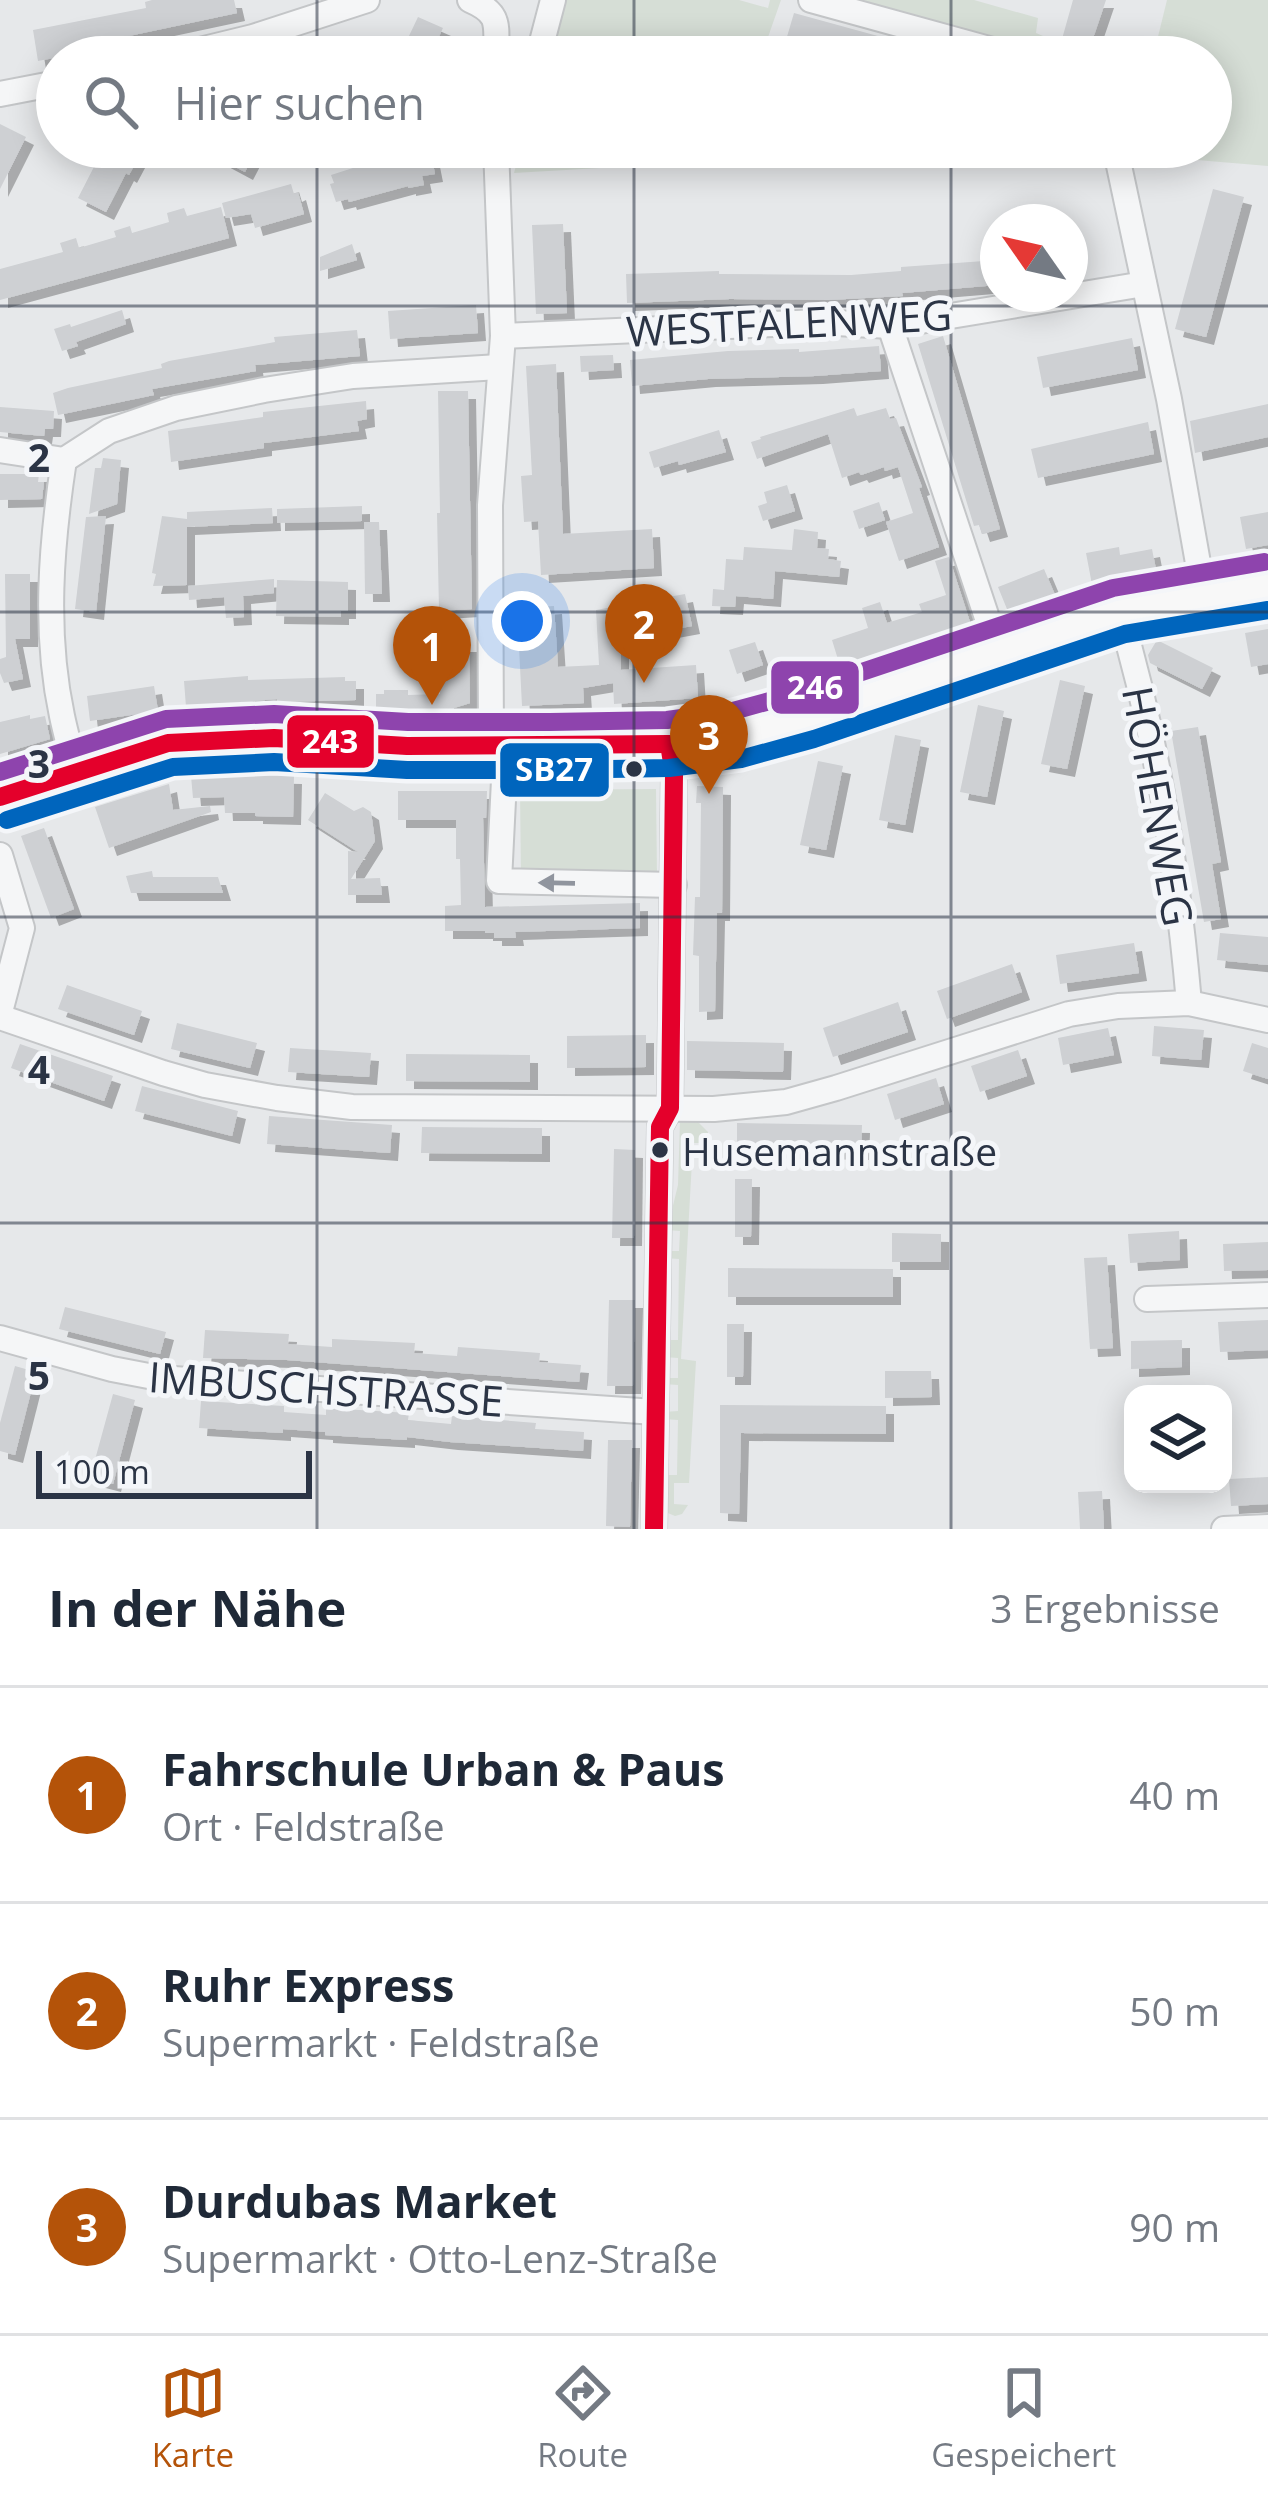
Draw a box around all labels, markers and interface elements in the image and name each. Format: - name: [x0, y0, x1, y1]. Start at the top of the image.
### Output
- search box: [36, 36, 1232, 168]
- icon: search: [78, 69, 144, 135]
- text: Hier suchen: [174, 72, 425, 133]
- north arrow: [980, 204, 1088, 312]
- street label: WESTFALENWEG: [625, 285, 953, 359]
- text: 2: [28, 430, 50, 483]
- pin: 2: [605, 584, 683, 683]
- your location: [492, 591, 552, 651]
- pin: 1: [393, 606, 471, 705]
- line badge: 246: [769, 659, 861, 716]
- text: 246: [787, 664, 843, 709]
- street label: HÖHENWEG: [1110, 682, 1208, 930]
- pin: 3: [670, 695, 748, 794]
- line badge: 243: [285, 713, 376, 770]
- text: 243: [302, 718, 358, 763]
- text: 3: [28, 736, 50, 789]
- line badge: SB27: [498, 741, 611, 799]
- text: SB27: [515, 746, 593, 791]
- unlabelled marker: [623, 758, 645, 780]
- one-way arrow: [537, 873, 575, 892]
- text: 4: [28, 1042, 50, 1095]
- place label: Husemannstraße: [682, 1124, 997, 1177]
- marker: Husemannstraße: [649, 1139, 671, 1161]
- street label: IMBUSCHSTRASSE: [147, 1347, 505, 1429]
- text: 5: [28, 1348, 50, 1401]
- map controls: [1124, 1385, 1232, 1493]
- button: layers: [1124, 1385, 1232, 1493]
- scale bar: [36, 1445, 312, 1498]
- text: 100 m: [54, 1449, 150, 1494]
- text: In der Nähe: [48, 1572, 346, 1642]
- text: 3 Ergebnisse: [990, 1581, 1220, 1634]
- text: Fahrschule Urban & Paus: [162, 1738, 725, 1799]
- text: 1: [76, 1768, 98, 1821]
- text: 40 m: [1129, 1768, 1220, 1821]
- text: Ort · Feldstraße: [162, 1799, 445, 1852]
- text: Ruhr Express: [162, 1954, 454, 2015]
- text: 2: [76, 1984, 98, 2037]
- text: 50 m: [1129, 1984, 1220, 2037]
- text: Supermarkt · Feldstraße: [162, 2015, 600, 2068]
- text: Durdubas Market: [162, 2170, 557, 2231]
- text: 3: [76, 2200, 98, 2253]
- text: 90 m: [1129, 2200, 1220, 2253]
- text: Supermarkt · Otto-Lenz-Straße: [162, 2231, 718, 2284]
- tab: Karte: [152, 2360, 234, 2477]
- tab: Route: [537, 2360, 628, 2477]
- tab: Gespeichert: [931, 2360, 1116, 2477]

